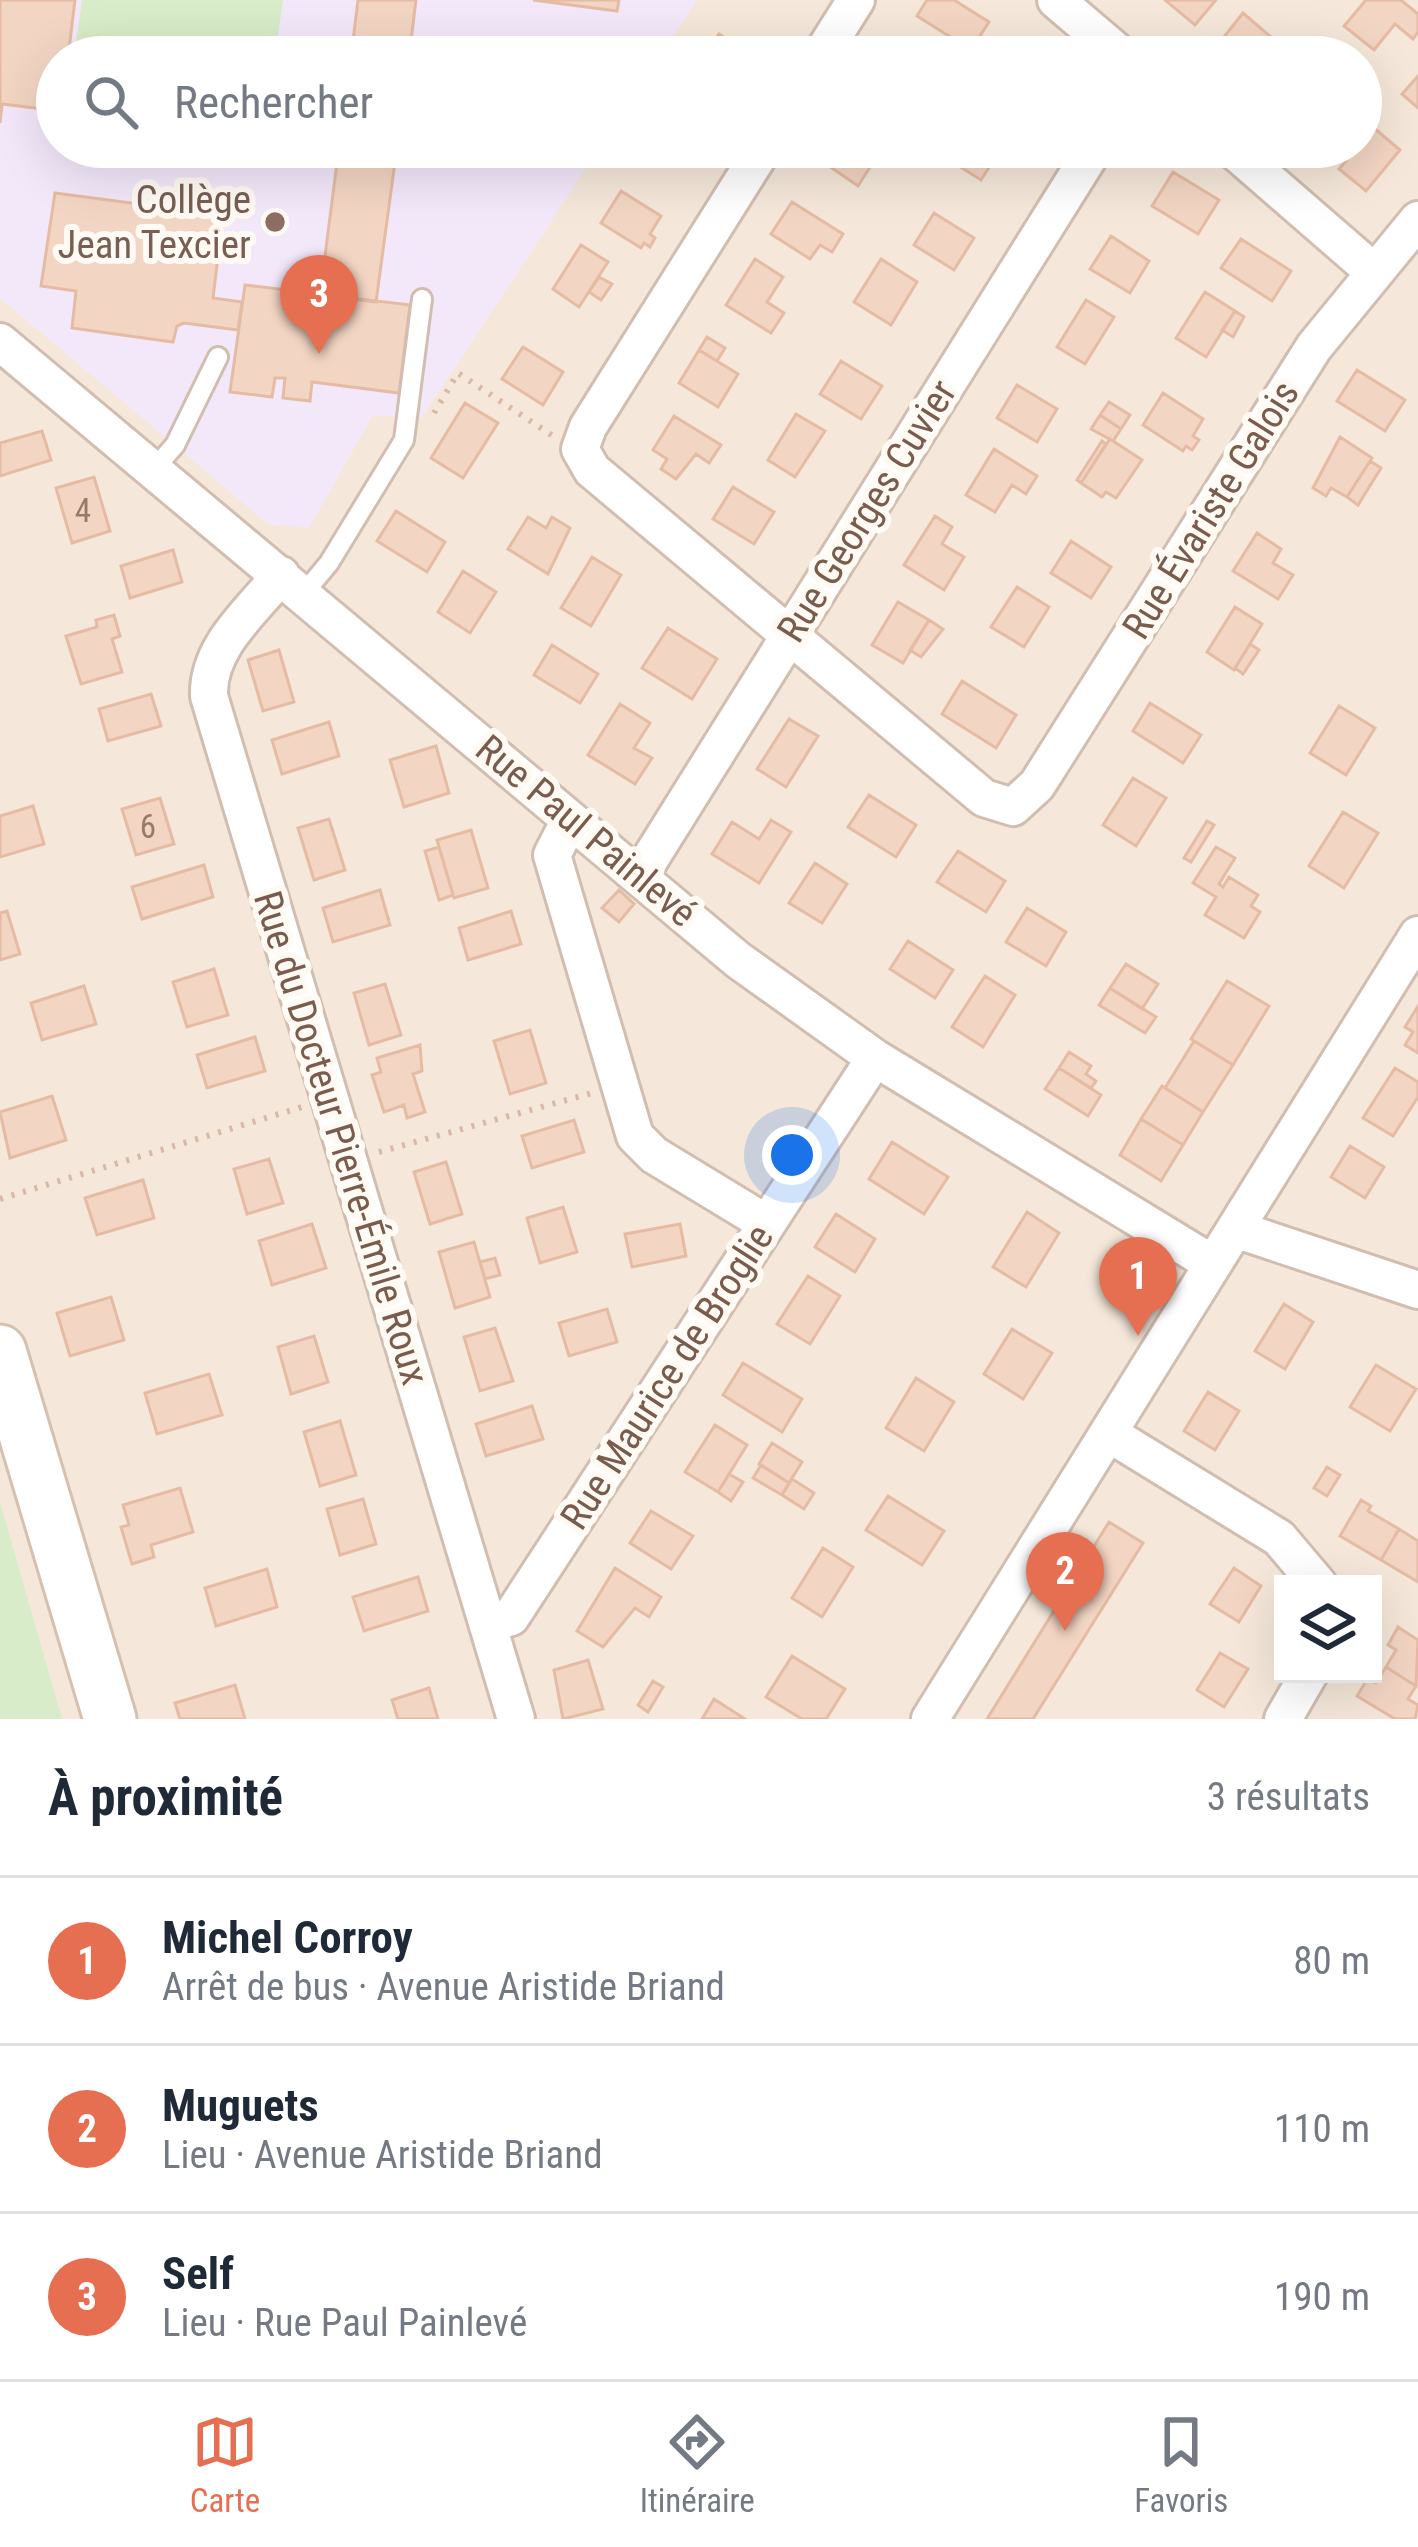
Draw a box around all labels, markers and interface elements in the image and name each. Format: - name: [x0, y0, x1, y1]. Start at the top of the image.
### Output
- search box: [36, 36, 1382, 168]
- icon: search: [78, 69, 144, 135]
- text: Rechercher: [174, 76, 373, 129]
- place label: Collège Jean Texcier: [58, 177, 251, 268]
- marker: Collège Jean Texcier: [262, 209, 288, 235]
- pin: 3: [280, 255, 358, 354]
- street label: Rue Georges Cuvier: [768, 371, 966, 650]
- street label: Rue Évariste Galois: [1113, 373, 1309, 647]
- house number: 4: [75, 491, 91, 530]
- street label: Rue Paul Painlevé: [467, 726, 705, 936]
- house number: 6: [140, 807, 156, 846]
- street label: Rue du Docteur Pierre-Émile Roux: [244, 886, 438, 1390]
- your location: [762, 1125, 822, 1185]
- street label: Rue Maurice de Broglie: [551, 1216, 783, 1538]
- pin: 1: [1099, 1237, 1177, 1336]
- pin: 2: [1026, 1532, 1104, 1631]
- map controls: [1274, 1575, 1382, 1683]
- button: layers: [1274, 1575, 1382, 1683]
- text: À proximité: [48, 1768, 283, 1827]
- text: 3 résultats: [1207, 1774, 1370, 1820]
- text: Michel Corroy: [162, 1911, 413, 1964]
- text: 1: [77, 1938, 97, 1984]
- text: 80 m: [1293, 1938, 1370, 1984]
- text: Arrêt de bus · Avenue Aristide Briand: [162, 1964, 725, 2010]
- text: Muguets: [162, 2079, 319, 2132]
- text: 2: [77, 2106, 97, 2152]
- text: 110 m: [1274, 2106, 1370, 2152]
- text: Lieu · Avenue Aristide Briand: [162, 2132, 602, 2178]
- text: Self: [162, 2247, 234, 2300]
- text: 3: [77, 2274, 97, 2320]
- text: 190 m: [1274, 2274, 1370, 2320]
- text: Lieu · Rue Paul Painlevé: [162, 2300, 527, 2346]
- tab: Carte: [190, 2409, 260, 2520]
- tab: Itinéraire: [640, 2409, 755, 2520]
- tab: Favoris: [1134, 2409, 1228, 2520]

